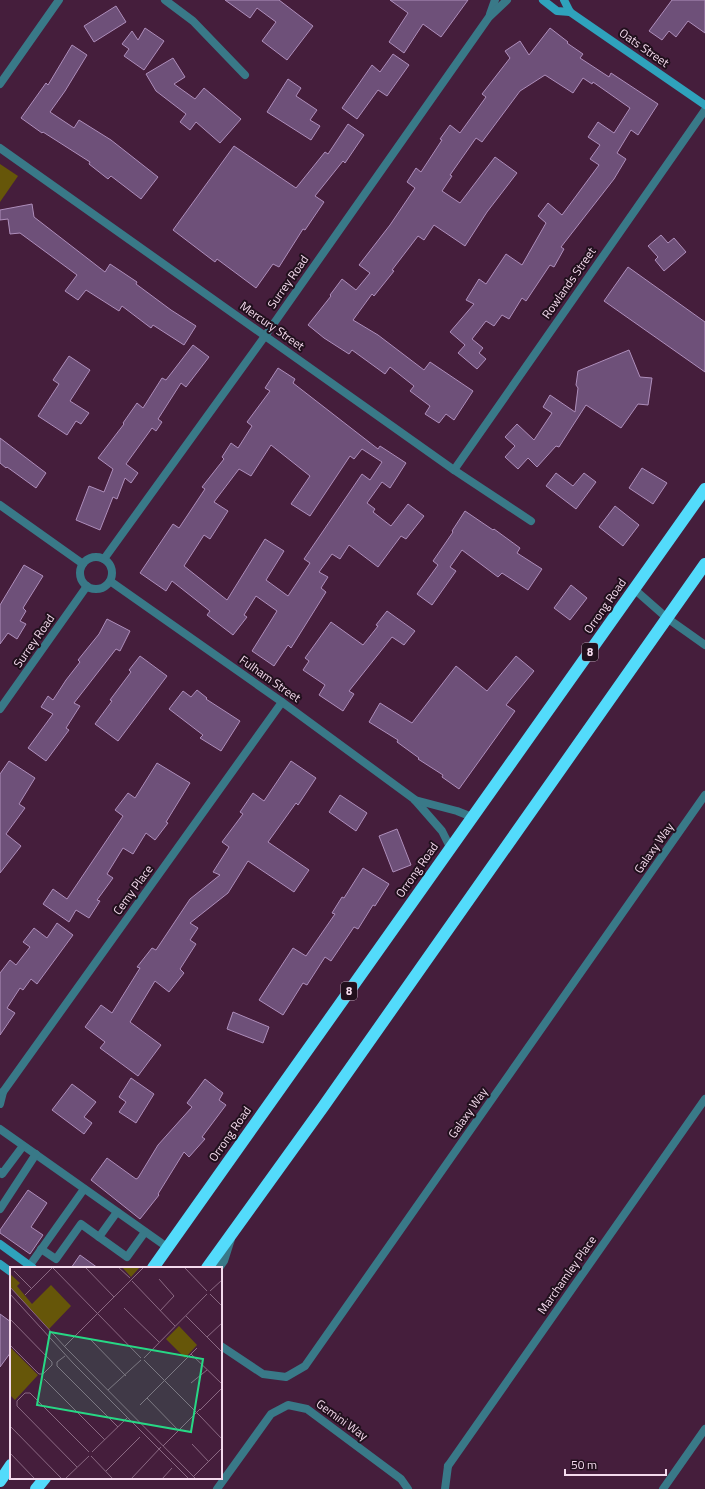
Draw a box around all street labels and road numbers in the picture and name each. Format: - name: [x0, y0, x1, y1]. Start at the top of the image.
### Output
- street label: Oats Street: [615, 23, 674, 72]
- street label: Rowlands Street: [537, 242, 601, 322]
- street label: Surrey Road: [262, 251, 313, 312]
- street label: Mercury Street: [236, 296, 309, 355]
- street label: Orrong Road: [579, 574, 631, 637]
- street label: Surrey Road: [8, 610, 59, 671]
- road number: 8: [582, 643, 598, 661]
- street label: Fulham Street: [236, 650, 306, 707]
- street label: Galaxy Way: [629, 818, 678, 877]
- street label: Orrong Road: [391, 838, 443, 901]
- street label: Cemy Place: [108, 861, 157, 919]
- road number: 8: [341, 982, 357, 1000]
- street label: Galaxy Way: [443, 1083, 492, 1142]
- street label: Orrong Road: [204, 1102, 256, 1165]
- street label: Marchamley Place: [532, 1232, 601, 1318]
- street label: Gemini Way: [312, 1394, 372, 1445]

